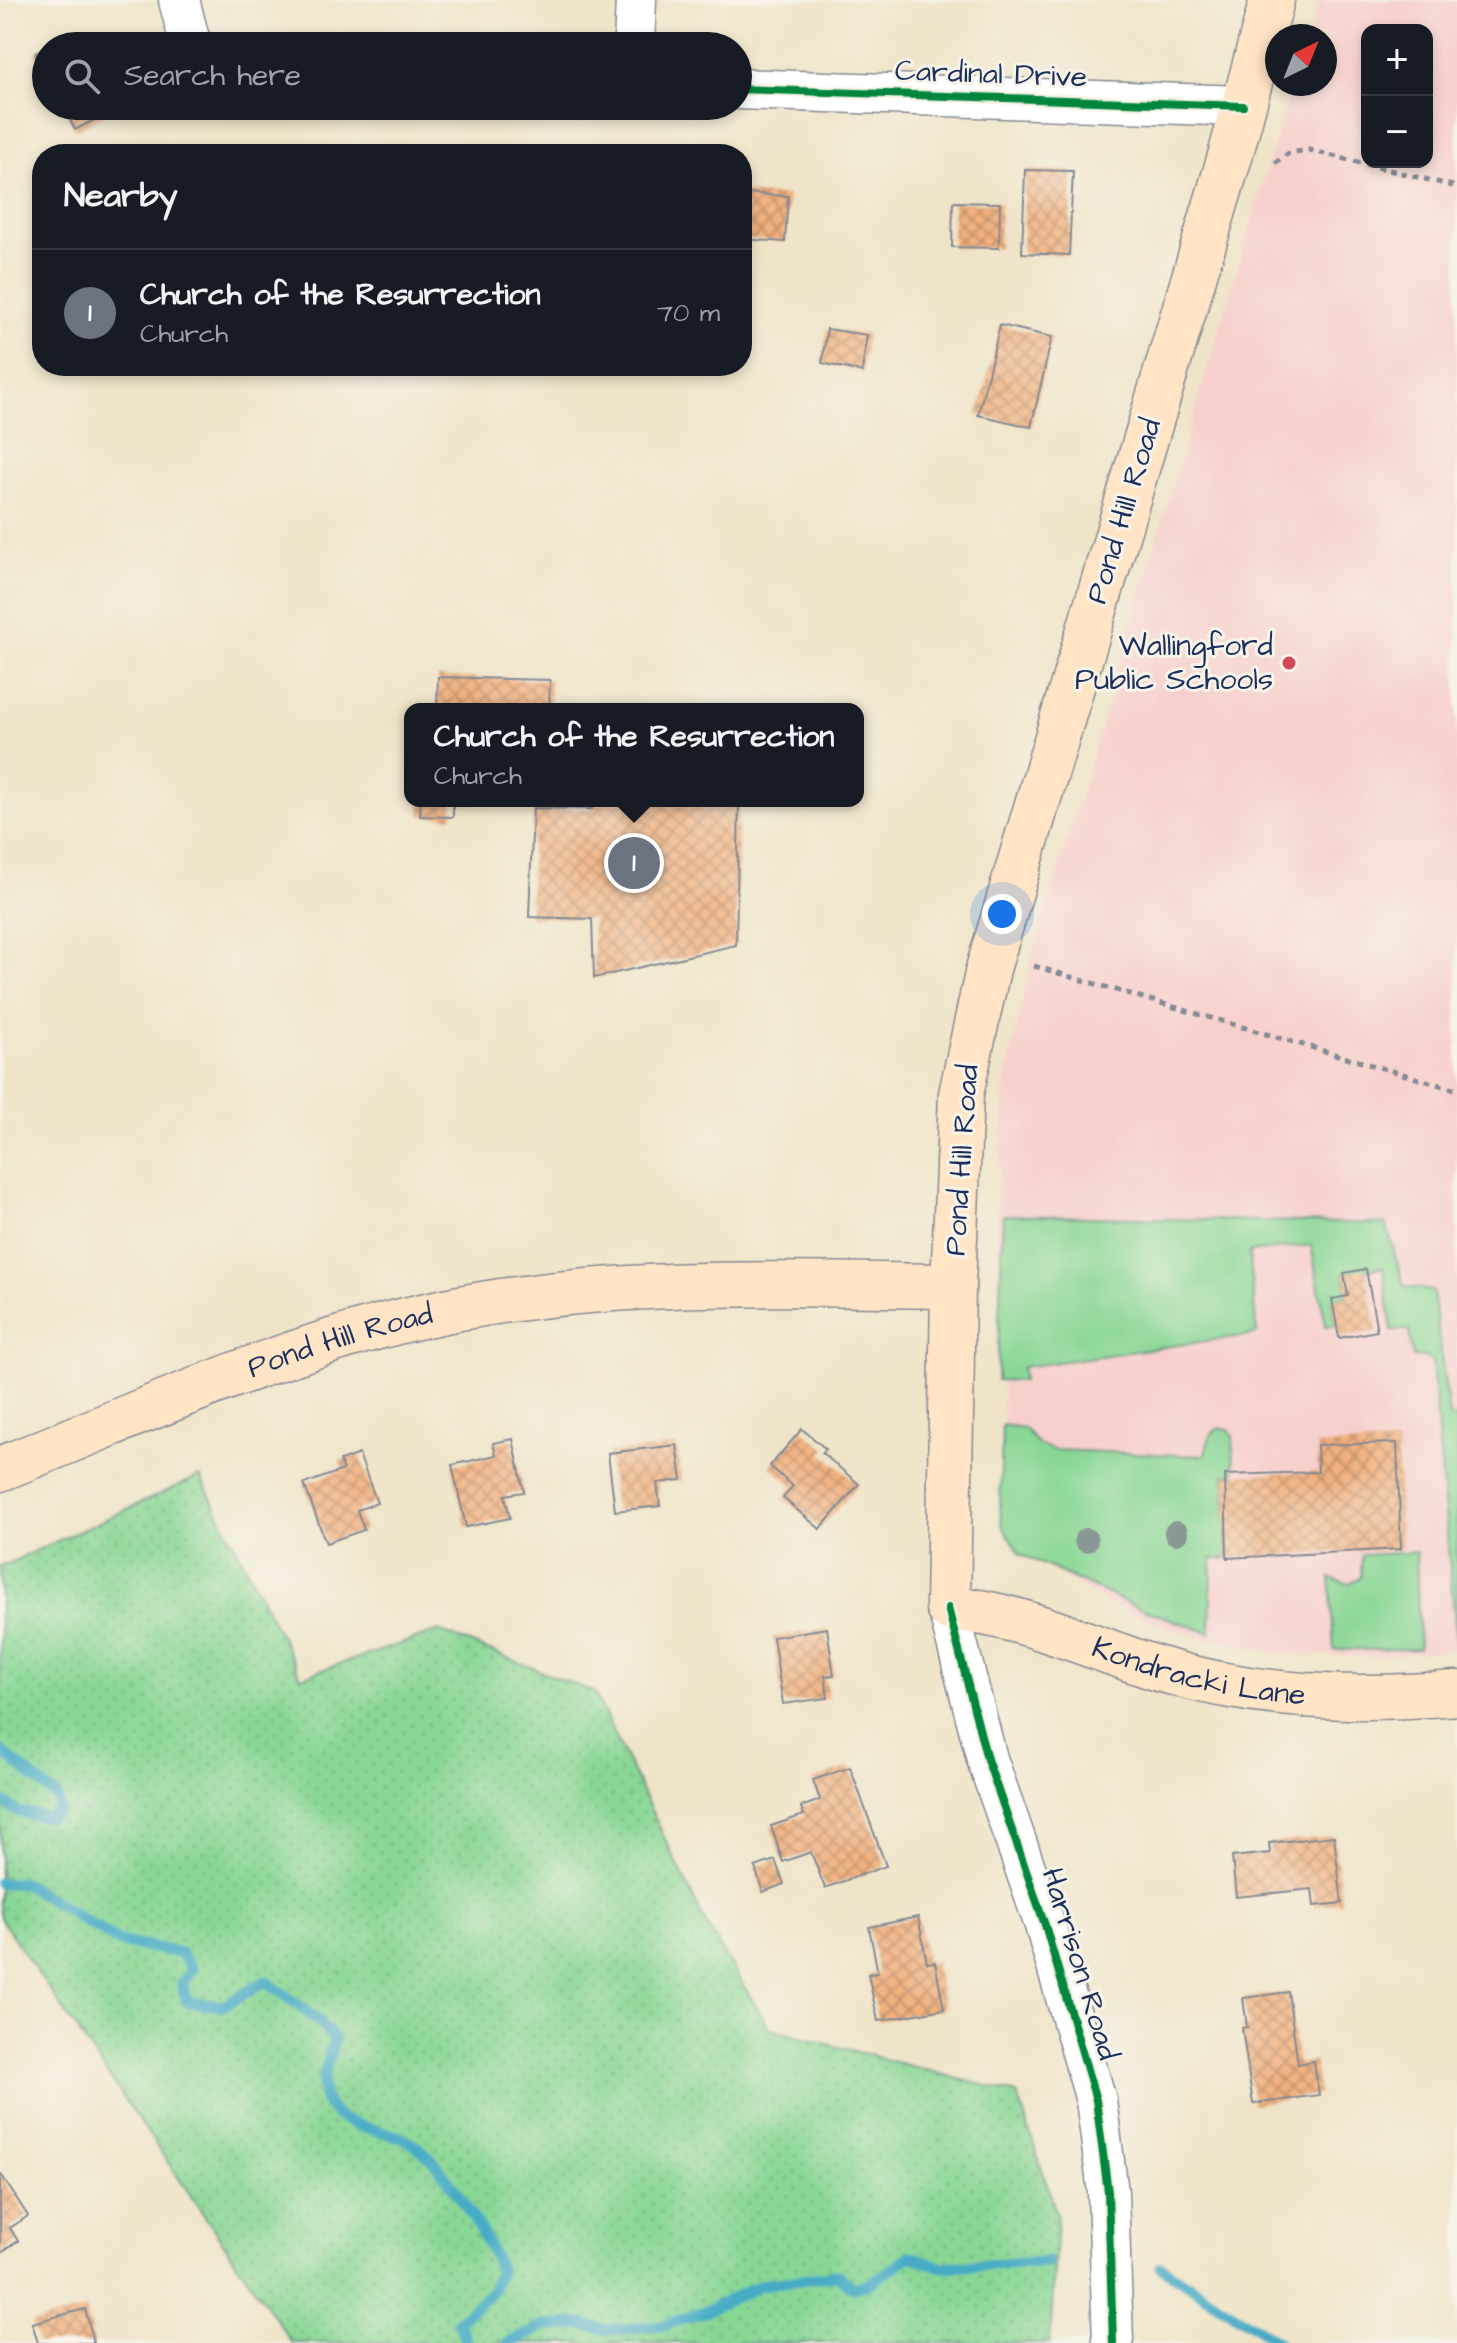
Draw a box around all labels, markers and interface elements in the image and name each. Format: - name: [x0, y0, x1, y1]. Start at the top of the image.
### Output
- north arrow: [1265, 24, 1337, 96]
- map controls: [1361, 24, 1433, 168]
- button: +: [1361, 24, 1433, 96]
- search box: [32, 32, 752, 120]
- street label: Cardinal Drive: [894, 50, 1088, 98]
- icon: search: [60, 54, 104, 98]
- text: Search here: [124, 55, 301, 97]
- button: −: [1361, 96, 1433, 168]
- text: Nearby: [64, 172, 178, 220]
- text: Church of the Resurrection: [140, 274, 540, 316]
- text: 1: [88, 295, 92, 331]
- text: 70 m: [657, 295, 720, 331]
- text: Church: [140, 316, 228, 352]
- street label: Pond Hill Road: [1076, 413, 1172, 609]
- place label: Wallingford Public Schools: [1075, 625, 1273, 701]
- marker: Wallingford Public Schools: [1280, 654, 1298, 672]
- popup: [404, 703, 864, 807]
- text: Church of the Resurrection: [434, 716, 834, 758]
- text: Church: [434, 758, 522, 794]
- pin: 1: [608, 833, 660, 893]
- your location: [982, 894, 1022, 934]
- street label: Pond Hill Road: [934, 1063, 990, 1257]
- street label: Pond Hill Road: [242, 1293, 437, 1389]
- street label: Kondracki Lane: [1086, 1626, 1307, 1716]
- street label: Harrison Road: [1031, 1863, 1129, 2065]

